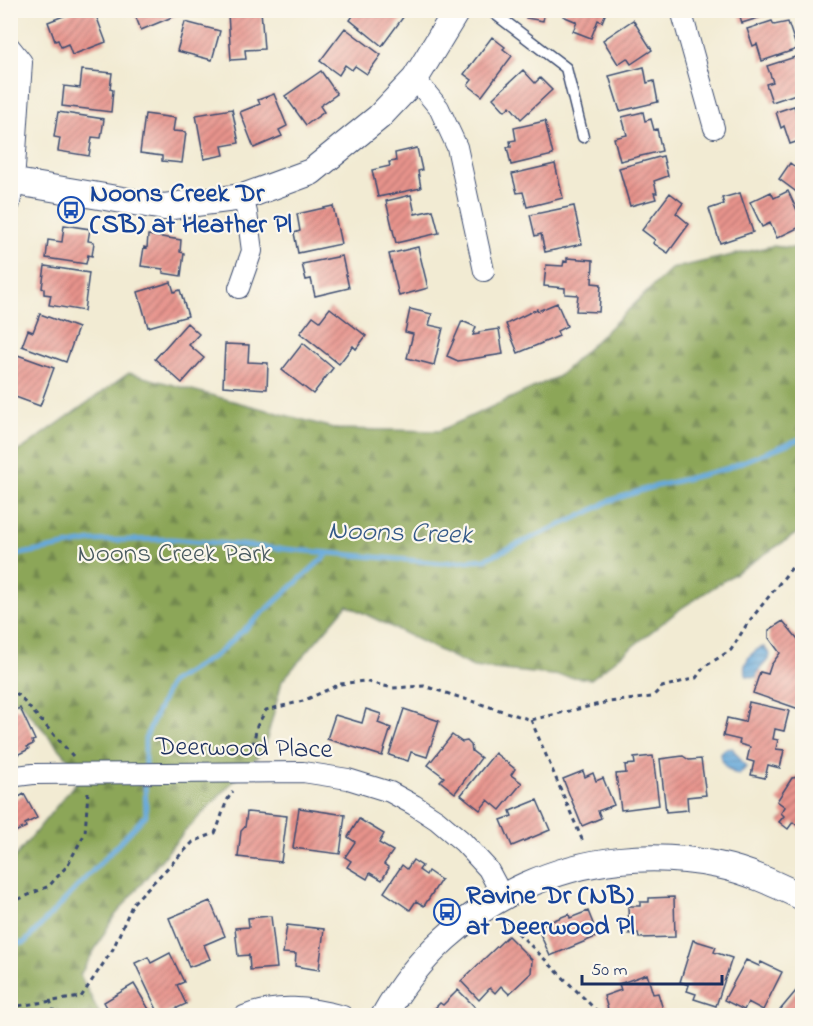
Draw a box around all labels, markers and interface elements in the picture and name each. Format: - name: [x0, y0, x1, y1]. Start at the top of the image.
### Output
- place label: Noons Creek Dr (SB) at Heather Pl: [90, 175, 292, 245]
- bus stop icon: Noons Creek Dr (SB) at Heather Pl: [56, 195, 86, 225]
- water label: Noons Creek: [327, 511, 475, 557]
- park label: Noons Creek Park: [78, 535, 273, 574]
- street label: Deerwood Place: [154, 728, 334, 770]
- place label: Ravine Dr (NB) at Deerwood Pl: [466, 877, 635, 947]
- bus stop icon: Ravine Dr (NB) at Deerwood Pl: [432, 897, 462, 927]
- scale bar: [582, 948, 722, 986]
- text: 50 m: [591, 958, 628, 984]

